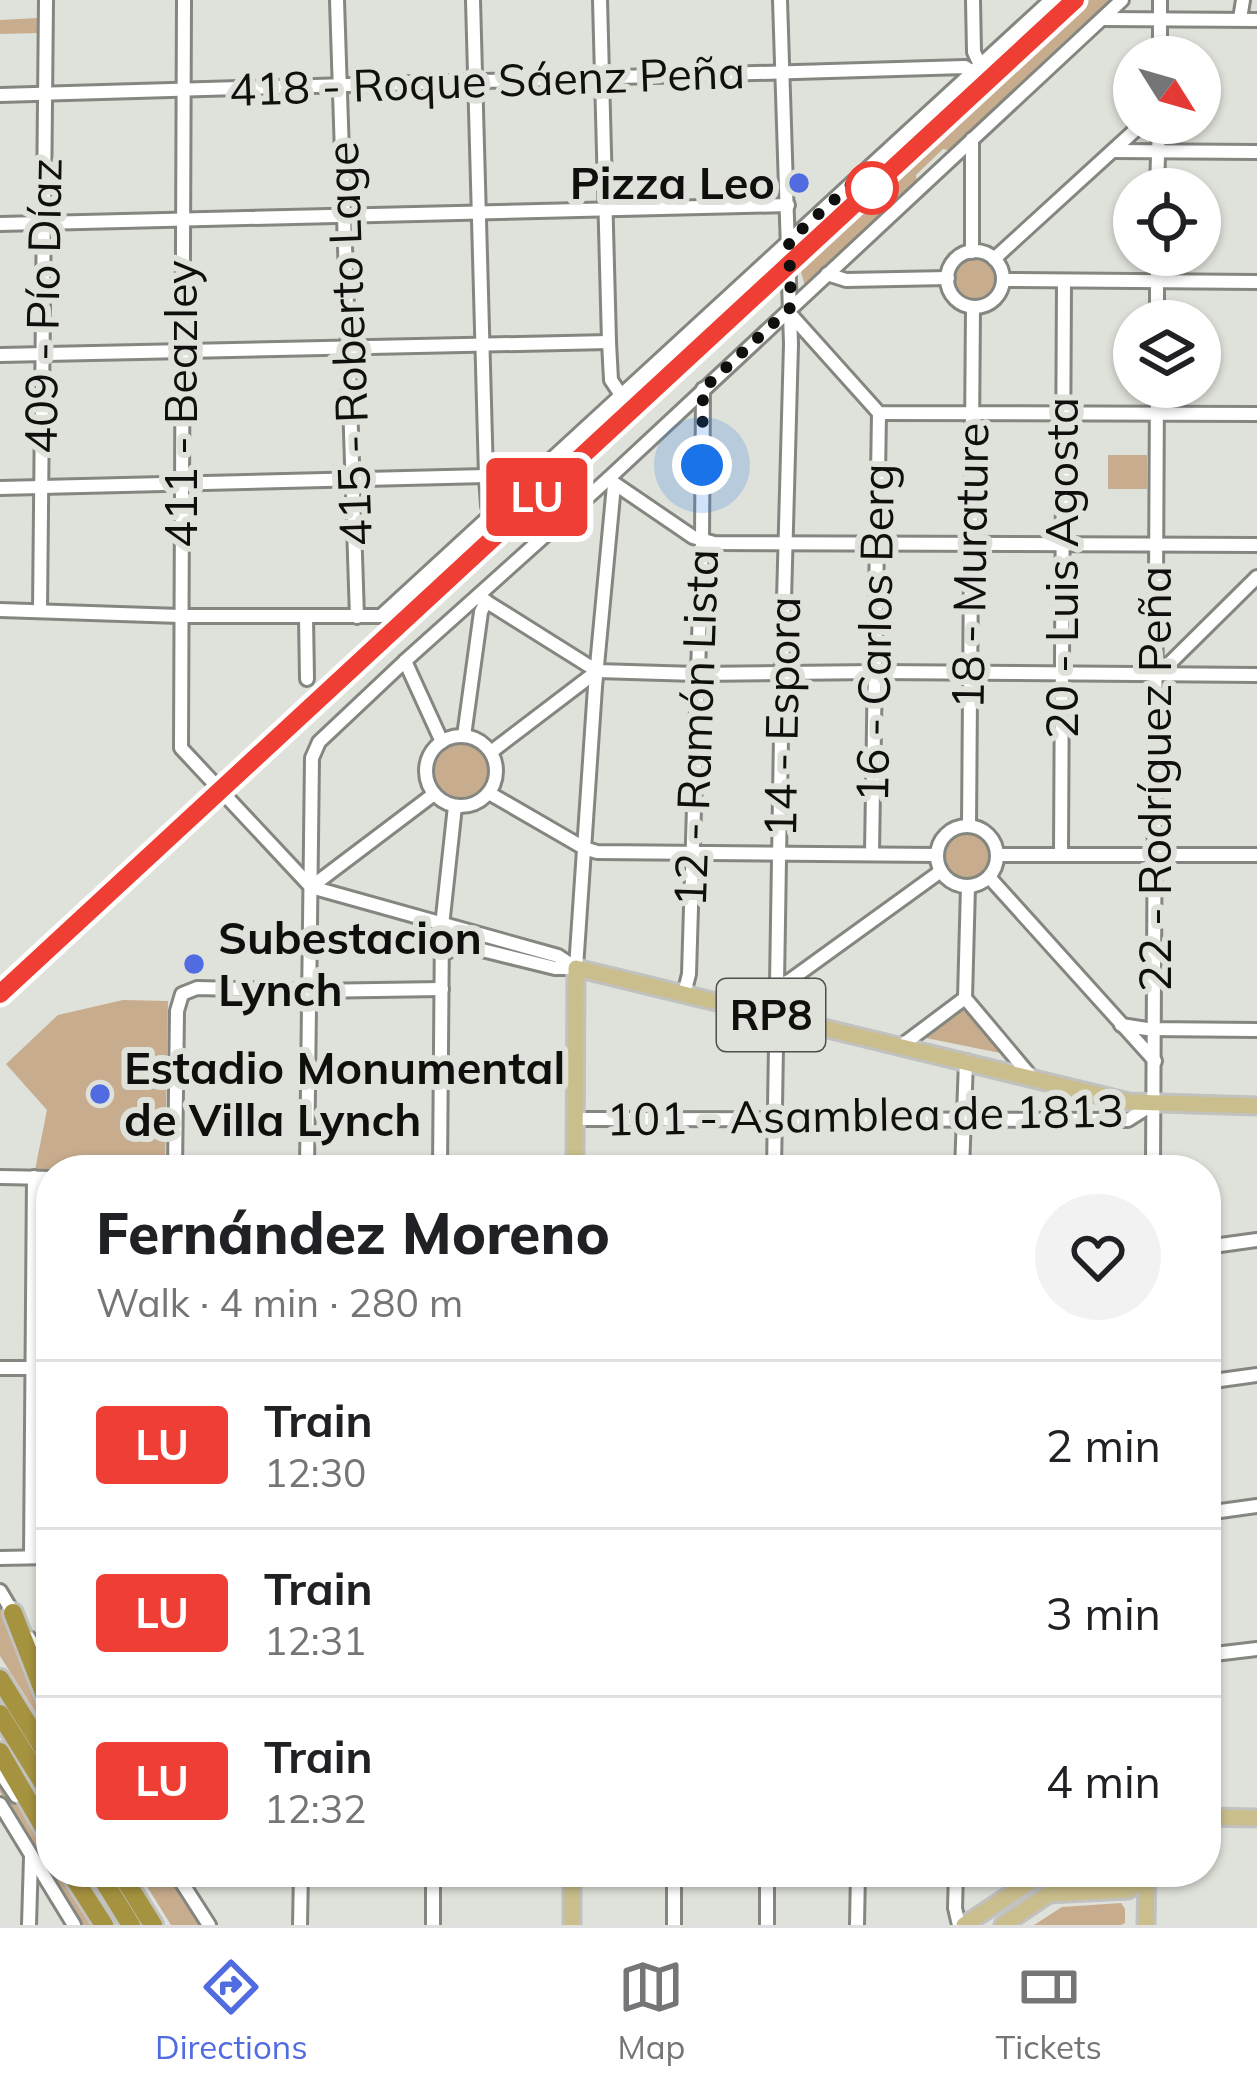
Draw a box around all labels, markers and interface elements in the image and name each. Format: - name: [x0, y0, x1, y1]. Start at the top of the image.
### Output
- north arrow: [1113, 36, 1221, 144]
- map controls: [1113, 36, 1221, 408]
- street label: 418 - Roque Sáenz Peña: [228, 43, 746, 117]
- street label: 415 - Roberto Lage: [313, 141, 383, 547]
- place label: Pizza Leo: [570, 154, 775, 210]
- street label: 409 - Pío Díaz: [11, 158, 73, 454]
- unlabelled marker: [847, 163, 897, 213]
- button: locate: [1113, 168, 1221, 276]
- marker: Pizza Leo: [786, 170, 812, 196]
- street label: 411 - Beazley: [152, 260, 208, 548]
- button: layers: [1113, 300, 1221, 408]
- street label: 20 - Luis Agosta: [1033, 397, 1089, 739]
- street label: 18 - Murature: [939, 422, 999, 710]
- your location: [672, 435, 732, 495]
- line badge: LU: [483, 458, 591, 536]
- street label: 16 - Carlos Berg: [843, 463, 905, 803]
- text: LU: [510, 470, 564, 523]
- street label: 12 - Ramón Lista: [661, 548, 729, 908]
- street label: 22 - Rodríguez Peña: [1126, 566, 1182, 992]
- street label: 14 - Espora: [751, 596, 811, 838]
- place label: Subestacion Lynch: [218, 909, 482, 1017]
- marker: Subestacion Lynch: [181, 951, 207, 977]
- road number: RP8: [717, 979, 825, 1051]
- place label: Estadio Monumental de Villa Lynch: [124, 1039, 565, 1147]
- marker: Estadio Monumental de Villa Lynch: [87, 1081, 113, 1107]
- street label: 101 - Asamblea de 1813: [606, 1081, 1124, 1147]
- button: heart: [1035, 1194, 1161, 1320]
- text: Fernández Moreno: [96, 1197, 610, 1268]
- text: Walk · 4 min · 280 m: [96, 1278, 463, 1327]
- text: Train: [264, 1392, 373, 1448]
- text: 2 min: [1046, 1417, 1161, 1473]
- text: LU: [135, 1418, 189, 1471]
- text: 12:30: [264, 1448, 367, 1497]
- text: Train: [264, 1560, 373, 1616]
- text: 3 min: [1046, 1585, 1161, 1641]
- text: LU: [135, 1586, 189, 1639]
- text: 12:31: [264, 1616, 367, 1665]
- text: Train: [264, 1728, 373, 1784]
- text: 4 min: [1046, 1753, 1161, 1809]
- text: LU: [135, 1754, 189, 1807]
- text: 12:32: [264, 1784, 367, 1833]
- tab: Directions: [155, 1954, 308, 2067]
- tab: Map: [618, 1954, 685, 2067]
- tab: Tickets: [995, 1954, 1102, 2067]

